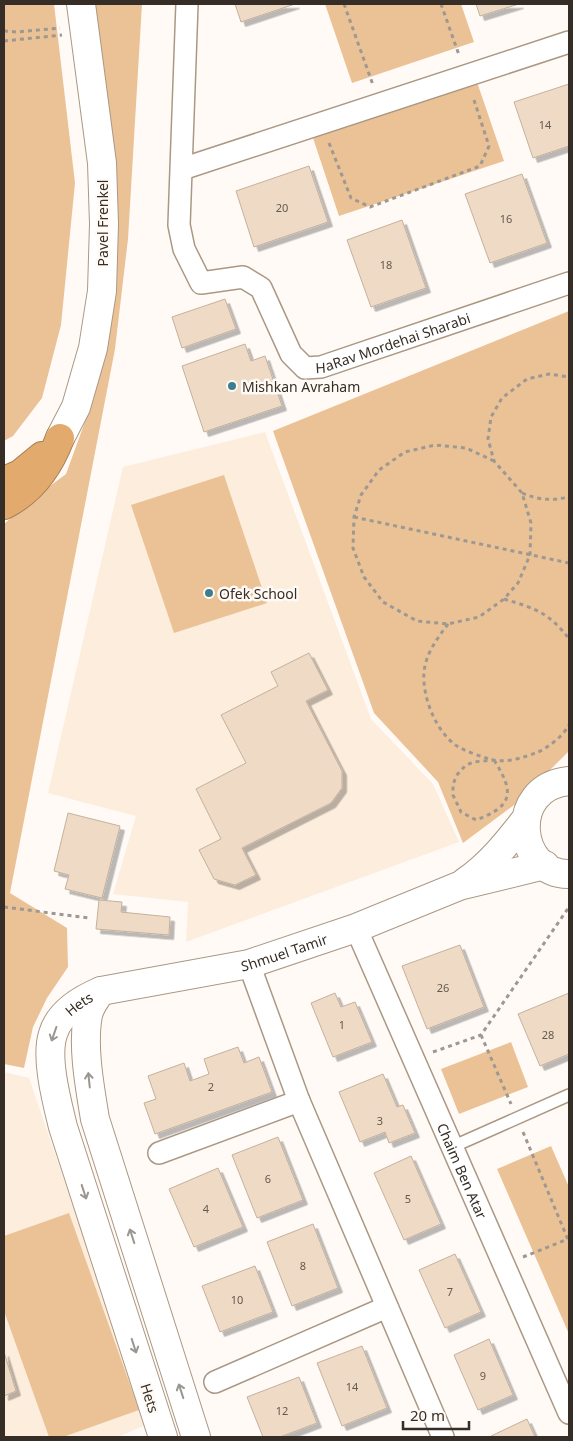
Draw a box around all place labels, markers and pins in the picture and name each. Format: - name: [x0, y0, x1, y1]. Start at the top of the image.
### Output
- place label: Mishkan Avraham: [242, 377, 360, 396]
- marker: Mishkan Avraham: [226, 380, 238, 392]
- place label: Ofek School: [219, 584, 297, 603]
- marker: Ofek School: [203, 587, 215, 599]

